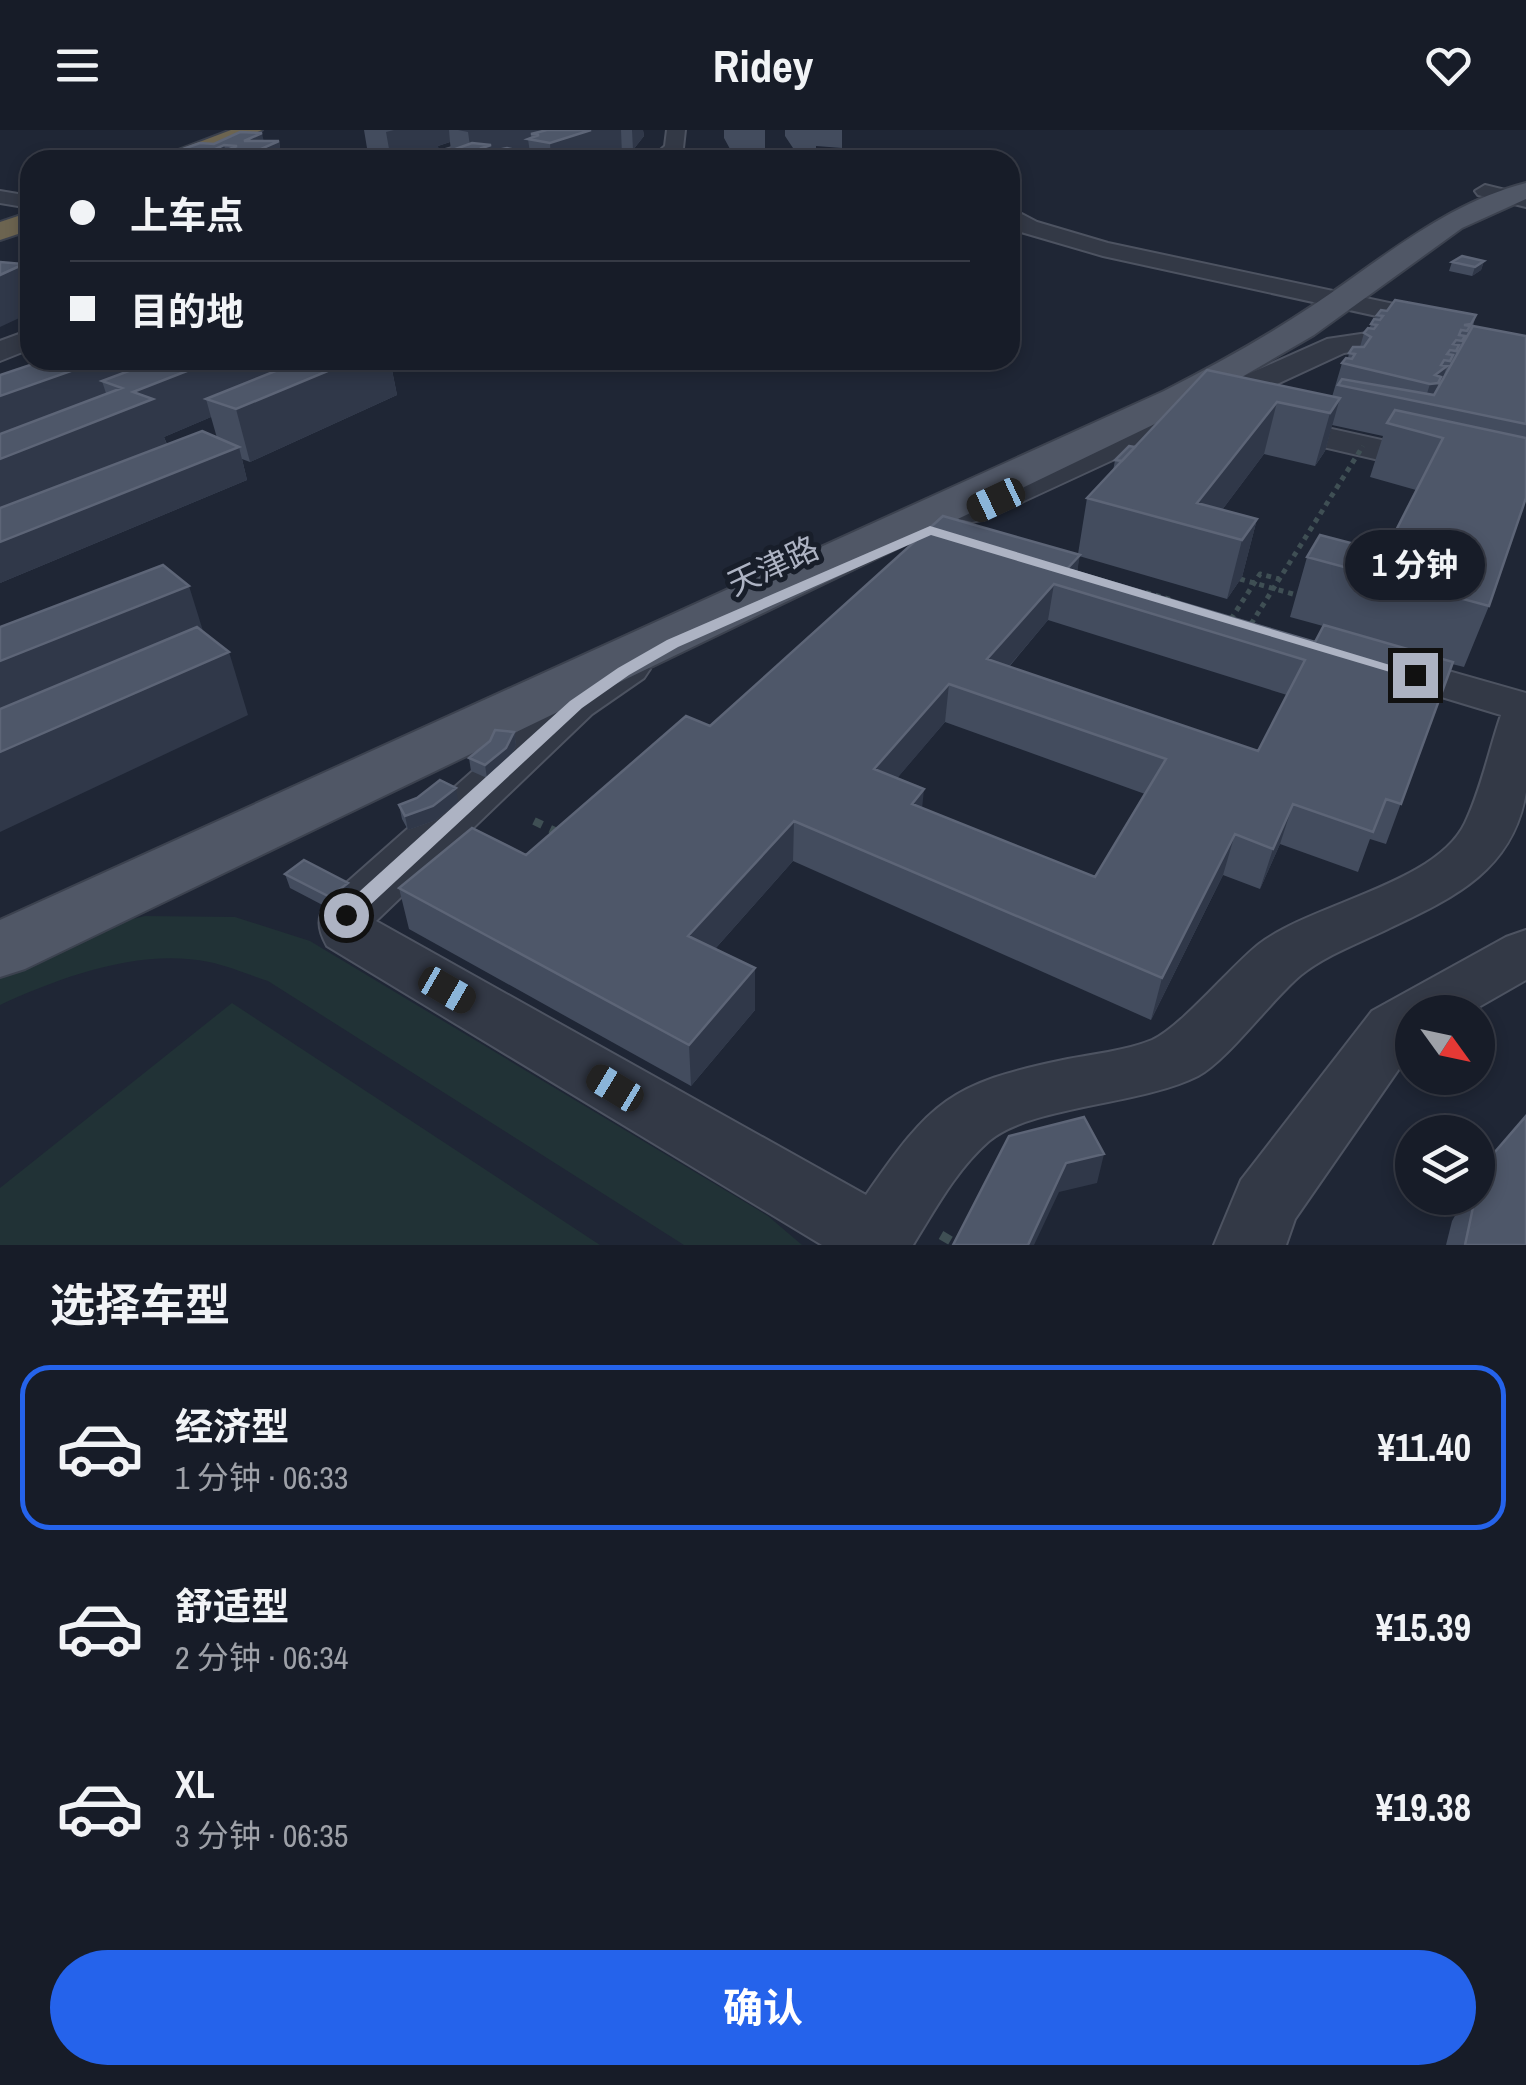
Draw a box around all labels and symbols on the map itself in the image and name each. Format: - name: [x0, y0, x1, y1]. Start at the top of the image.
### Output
- car: [962, 474, 1030, 526]
- street label: 天津路: [720, 526, 825, 605]
- callout: 1 分钟: [1345, 530, 1485, 600]
- route end: [1393, 653, 1438, 698]
- route start: [324, 893, 369, 938]
- car: [414, 962, 480, 1018]
- north arrow: [1395, 995, 1495, 1095]
- car: [582, 1060, 648, 1116]

